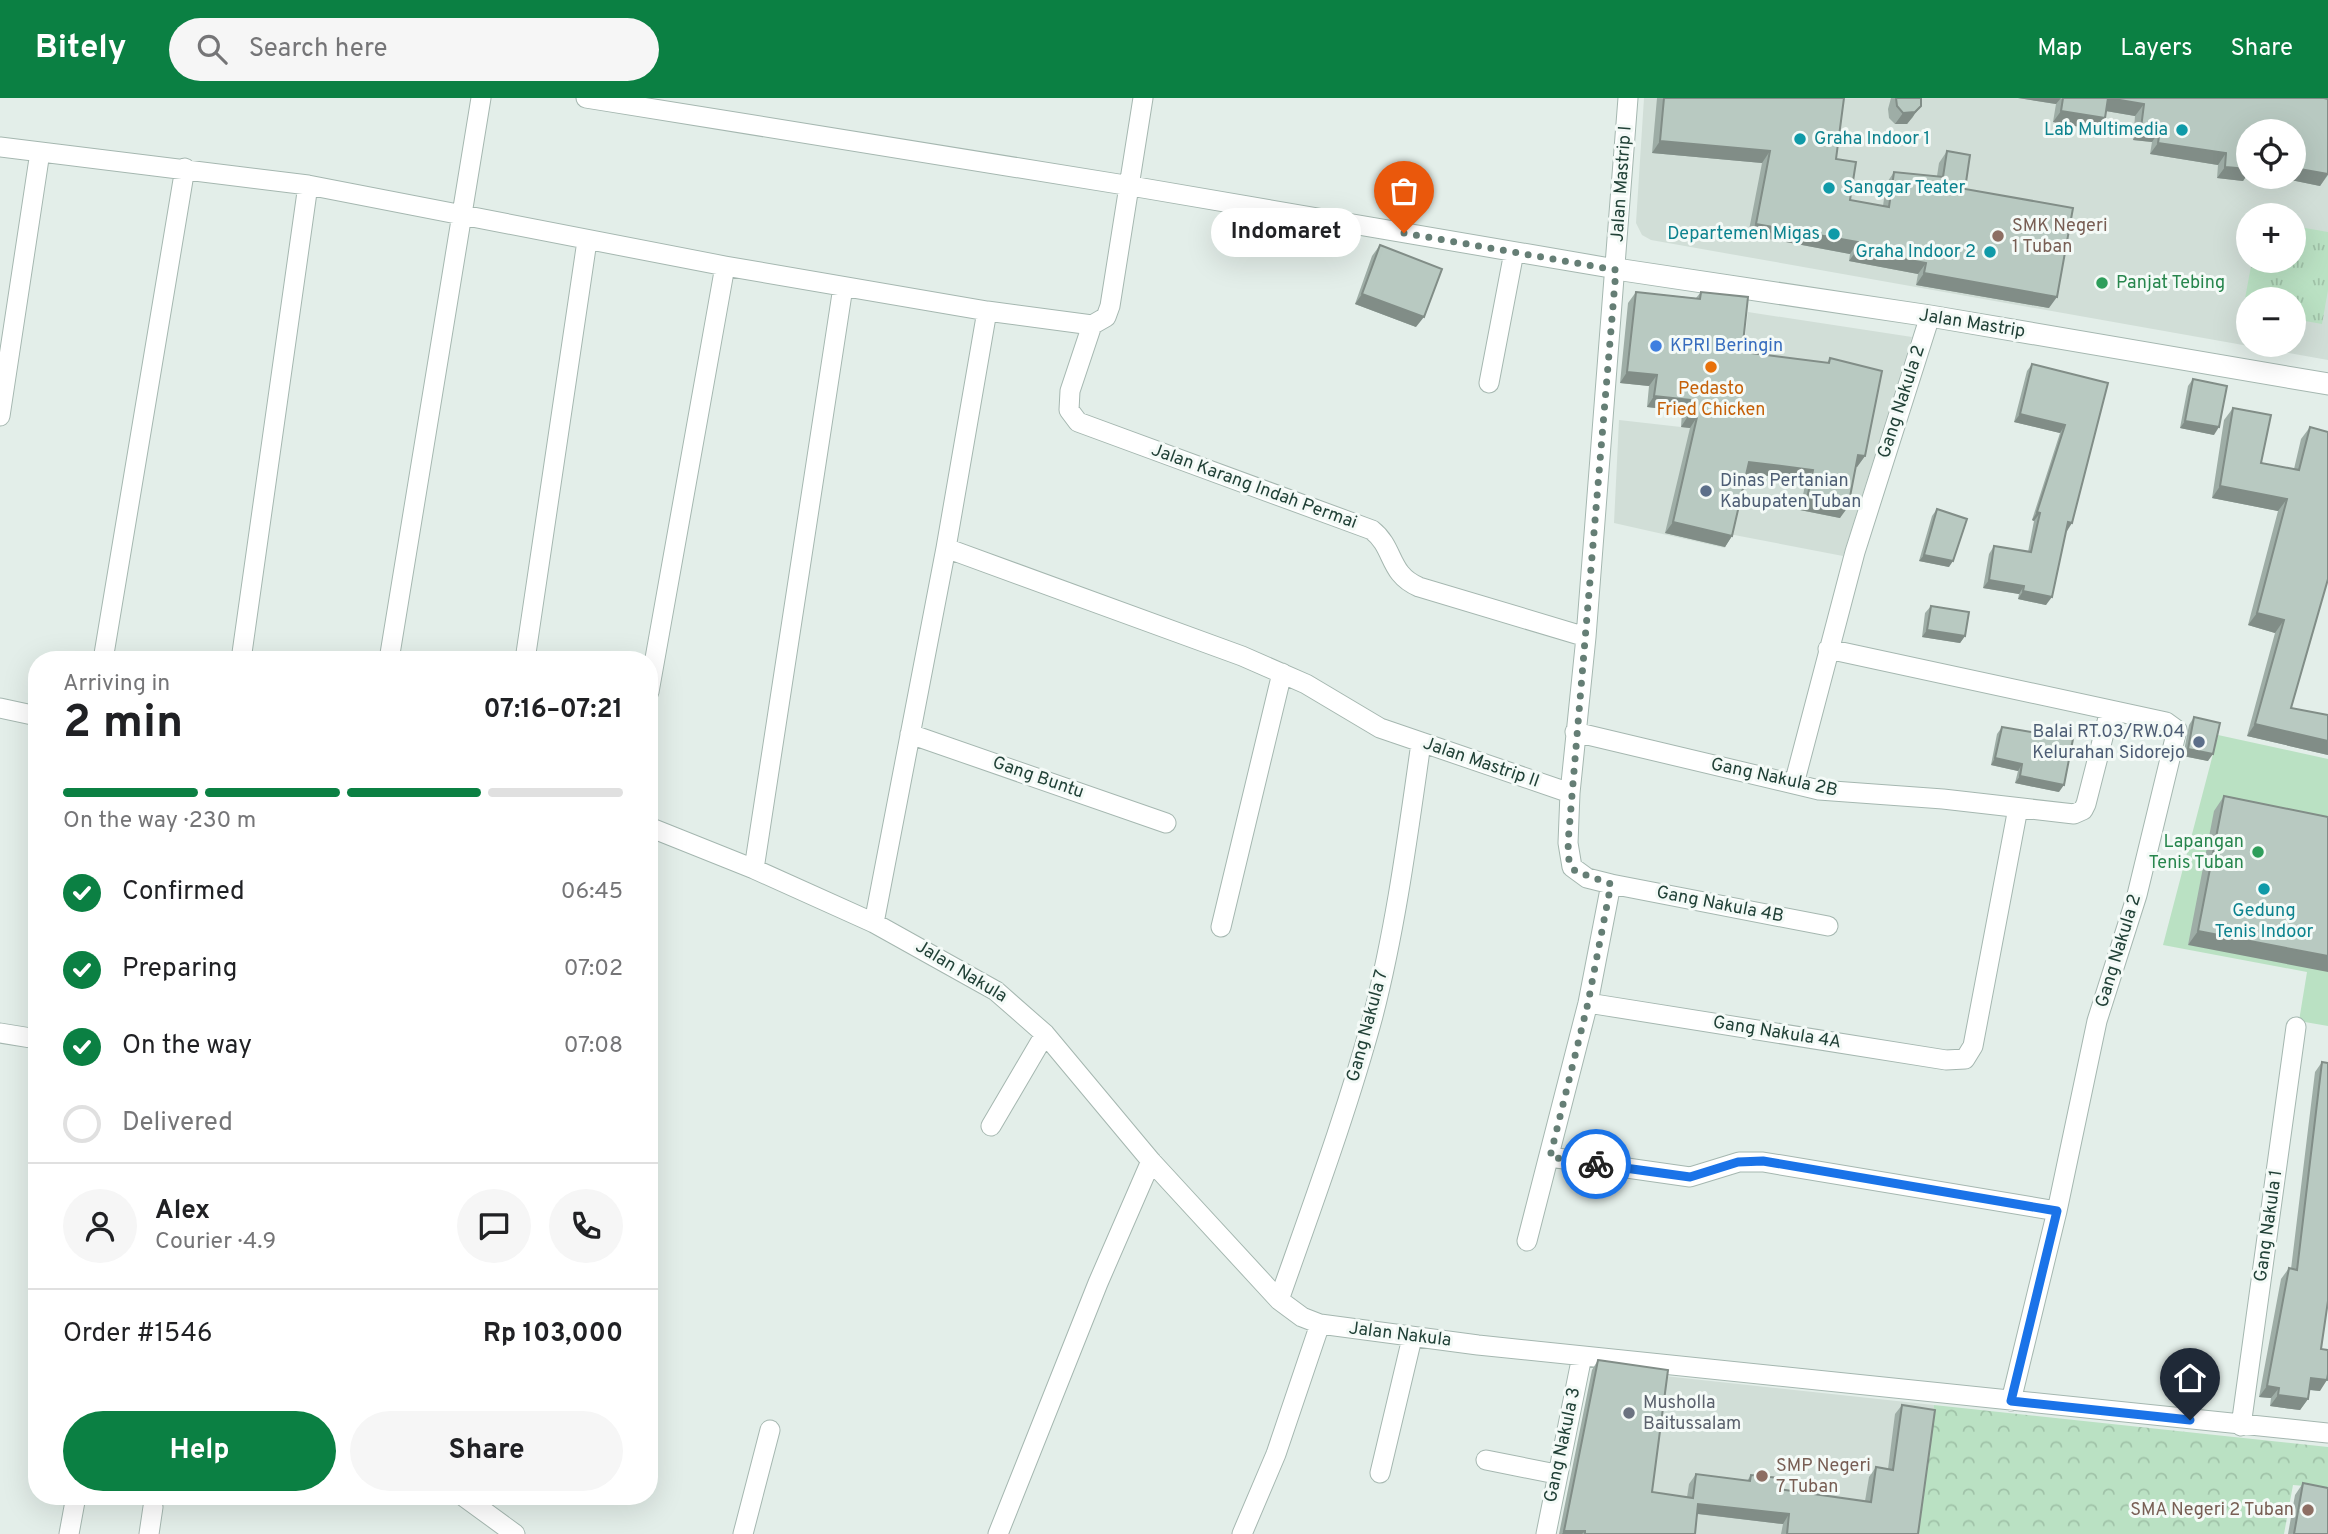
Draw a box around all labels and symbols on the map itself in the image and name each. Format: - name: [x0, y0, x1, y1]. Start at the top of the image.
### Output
- place label: Lab Multimedia: [2044, 119, 2168, 142]
- marker: Lab Multimedia: [2174, 122, 2190, 138]
- street label: Jalan Mastrip I: [1606, 125, 1638, 243]
- place label: Graha Indoor 1: [1814, 128, 1930, 151]
- marker: Graha Indoor 1: [1792, 131, 1808, 147]
- pin: [1374, 161, 1434, 233]
- place label: Sanggar Teater: [1843, 177, 1966, 200]
- marker: Sanggar Teater: [1821, 180, 1837, 196]
- callout: Indomaret: [1212, 208, 1362, 258]
- place label: SMK Negeri 1 Tuban: [2012, 215, 2107, 259]
- place label: Departemen Migas: [1667, 223, 1820, 246]
- marker: Departemen Migas: [1826, 226, 1842, 242]
- marker: SMK Negeri 1 Tuban: [1990, 228, 2006, 244]
- place label: Graha Indoor 2: [1855, 241, 1976, 264]
- marker: Graha Indoor 2: [1982, 244, 1998, 260]
- place label: Panjat Tebing: [2116, 272, 2225, 295]
- marker: Panjat Tebing: [2094, 275, 2110, 291]
- street label: Jalan Mastrip: [1917, 304, 2027, 344]
- place label: KPRI Beringin: [1670, 335, 1783, 358]
- marker: KPRI Beringin: [1648, 338, 1664, 354]
- street label: Gang Nakula 2: [1873, 343, 1931, 461]
- marker: Pedasto Fried Chicken: [1703, 359, 1719, 375]
- place label: Pedasto Fried Chicken: [1657, 378, 1765, 422]
- street label: Jalan Karang Indah Permai: [1148, 439, 1360, 535]
- place label: Dinas Pertanian Kabupaten Tuban: [1720, 470, 1861, 514]
- marker: Dinas Pertanian Kabupaten Tuban: [1698, 483, 1714, 499]
- place label: Balai RT.03/RW.04 Kelurahan Sidorejo: [2032, 721, 2185, 765]
- street label: Jalan Mastrip II: [1420, 732, 1542, 794]
- marker: Balai RT.03/RW.04 Kelurahan Sidorejo: [2191, 734, 2207, 750]
- street label: Gang Buntu: [989, 752, 1087, 804]
- street label: Gang Nakula 2B: [1708, 753, 1840, 803]
- place label: Lapangan Tenis Tuban: [2148, 831, 2244, 875]
- marker: Lapangan Tenis Tuban: [2250, 844, 2266, 860]
- street label: Gang Nakula 4B: [1654, 881, 1786, 929]
- marker: Gedung Tenis Indoor: [2256, 881, 2272, 897]
- street label: Gang Nakula 2: [2091, 892, 2147, 1010]
- place label: Gedung Tenis Indoor: [2214, 900, 2314, 944]
- street label: Jalan Nakula: [911, 936, 1011, 1008]
- street label: Gang Nakula 7: [1342, 967, 1394, 1085]
- street label: Gang Nakula 4A: [1711, 1012, 1843, 1054]
- courier: [1561, 1129, 1631, 1199]
- street label: Gang Nakula 1: [2250, 1168, 2288, 1284]
- street label: Jalan Nakula: [1347, 1317, 1453, 1353]
- pin: [2160, 1348, 2220, 1420]
- street label: Gang Nakula 3: [1540, 1385, 1586, 1505]
- place label: Musholla Baitussalam: [1643, 1392, 1741, 1436]
- marker: Musholla Baitussalam: [1621, 1405, 1637, 1421]
- place label: SMP Negeri 7 Tuban: [1776, 1455, 1871, 1499]
- marker: SMP Negeri 7 Tuban: [1754, 1468, 1770, 1484]
- place label: SMA Negeri 2 Tuban: [2130, 1499, 2294, 1522]
- marker: SMA Negeri 2 Tuban: [2300, 1502, 2316, 1518]

